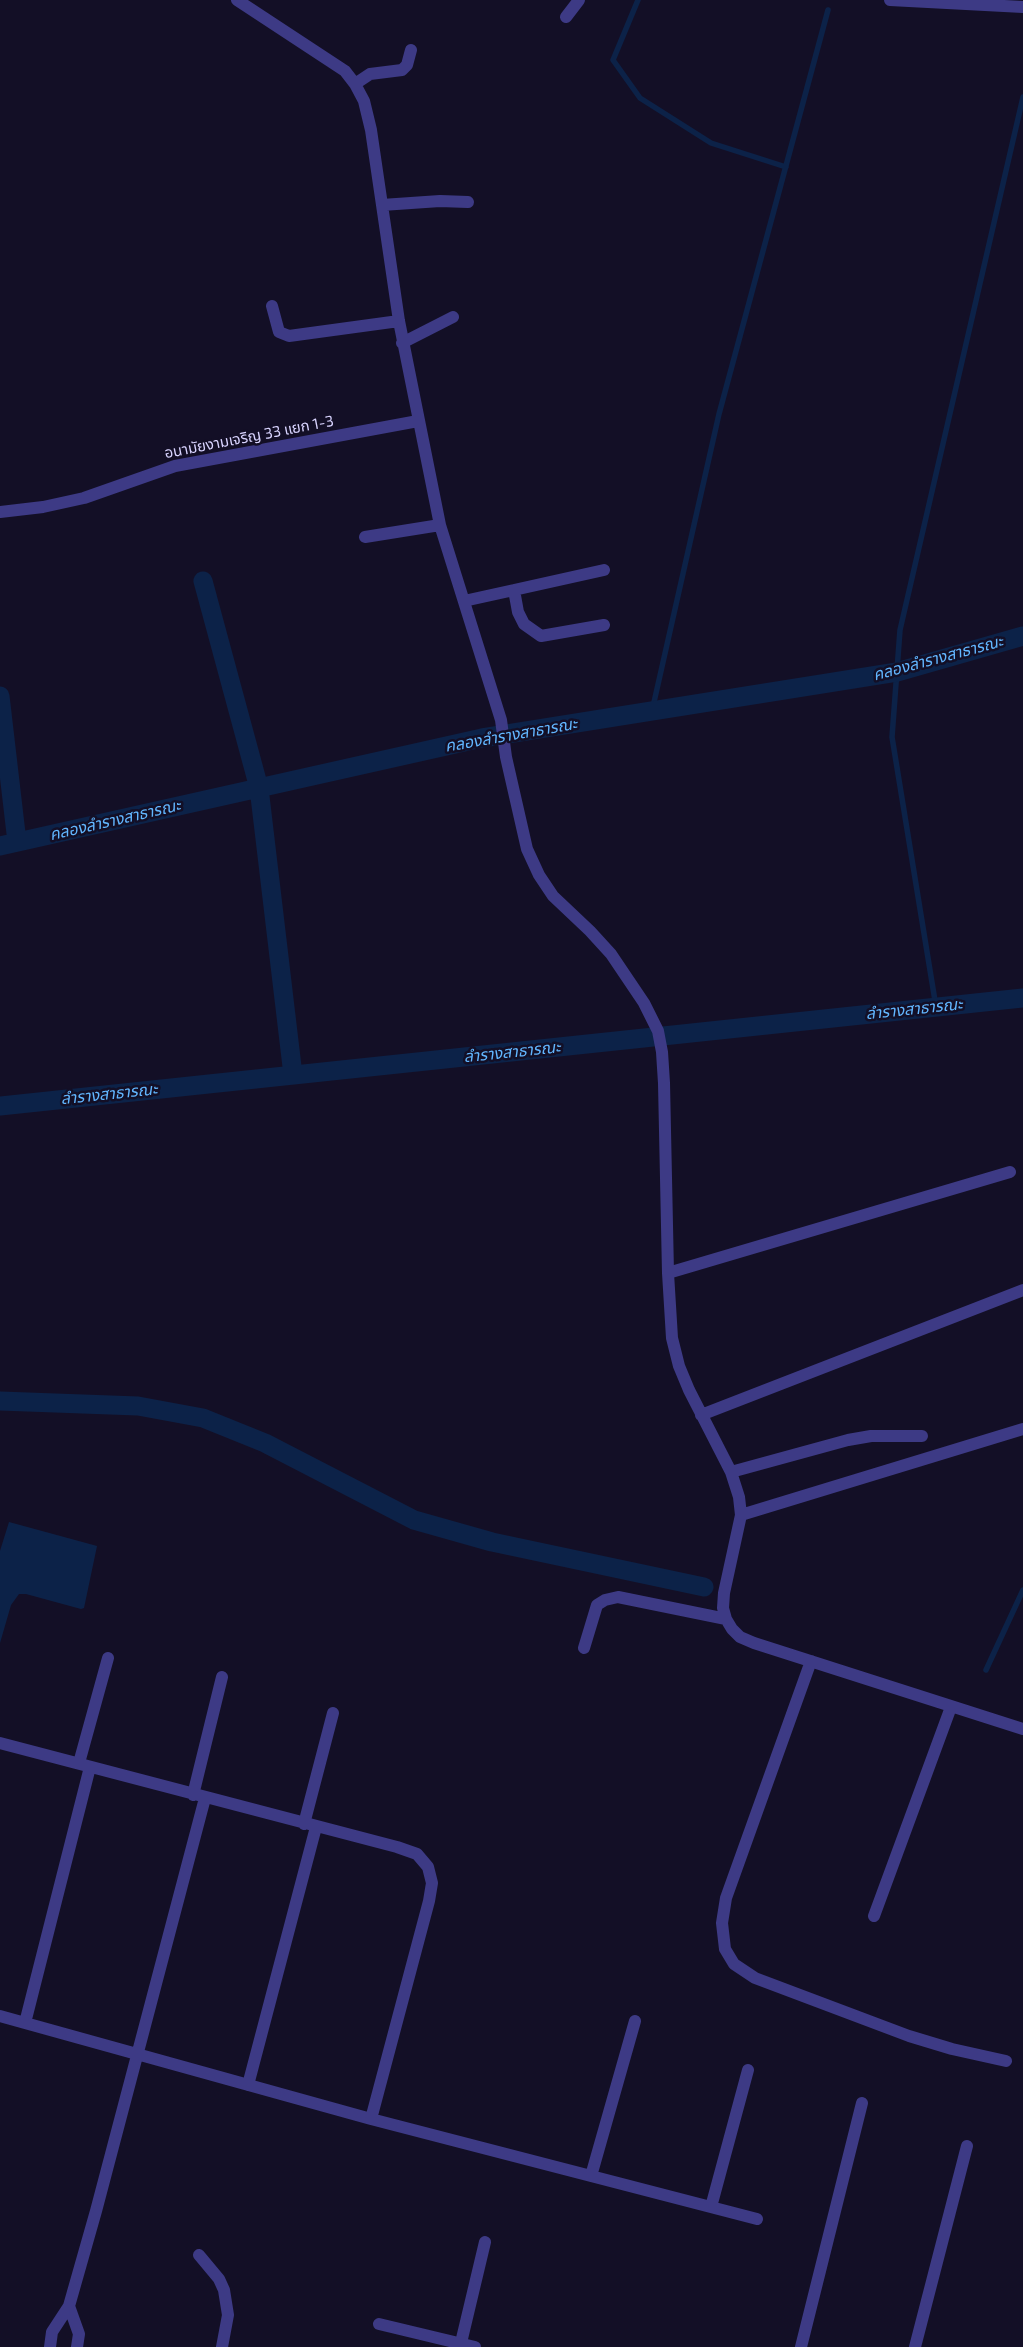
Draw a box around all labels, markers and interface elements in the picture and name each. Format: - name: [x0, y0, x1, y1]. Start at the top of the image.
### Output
- street label: อนามัยงามเจริญ 33 แยก 1-3: [163, 412, 335, 462]
- water label: คลองลำรางสาธารณะ: [871, 631, 1005, 685]
- water label: คลองลำรางสาธารณะ: [443, 714, 579, 756]
- water label: คลองลำรางสาธารณะ: [48, 796, 182, 844]
- water label: ลำรางสาธารณะ: [865, 994, 963, 1024]
- water label: ลำรางสาธารณะ: [463, 1037, 561, 1067]
- water label: ลำรางสาธารณะ: [60, 1079, 158, 1109]

